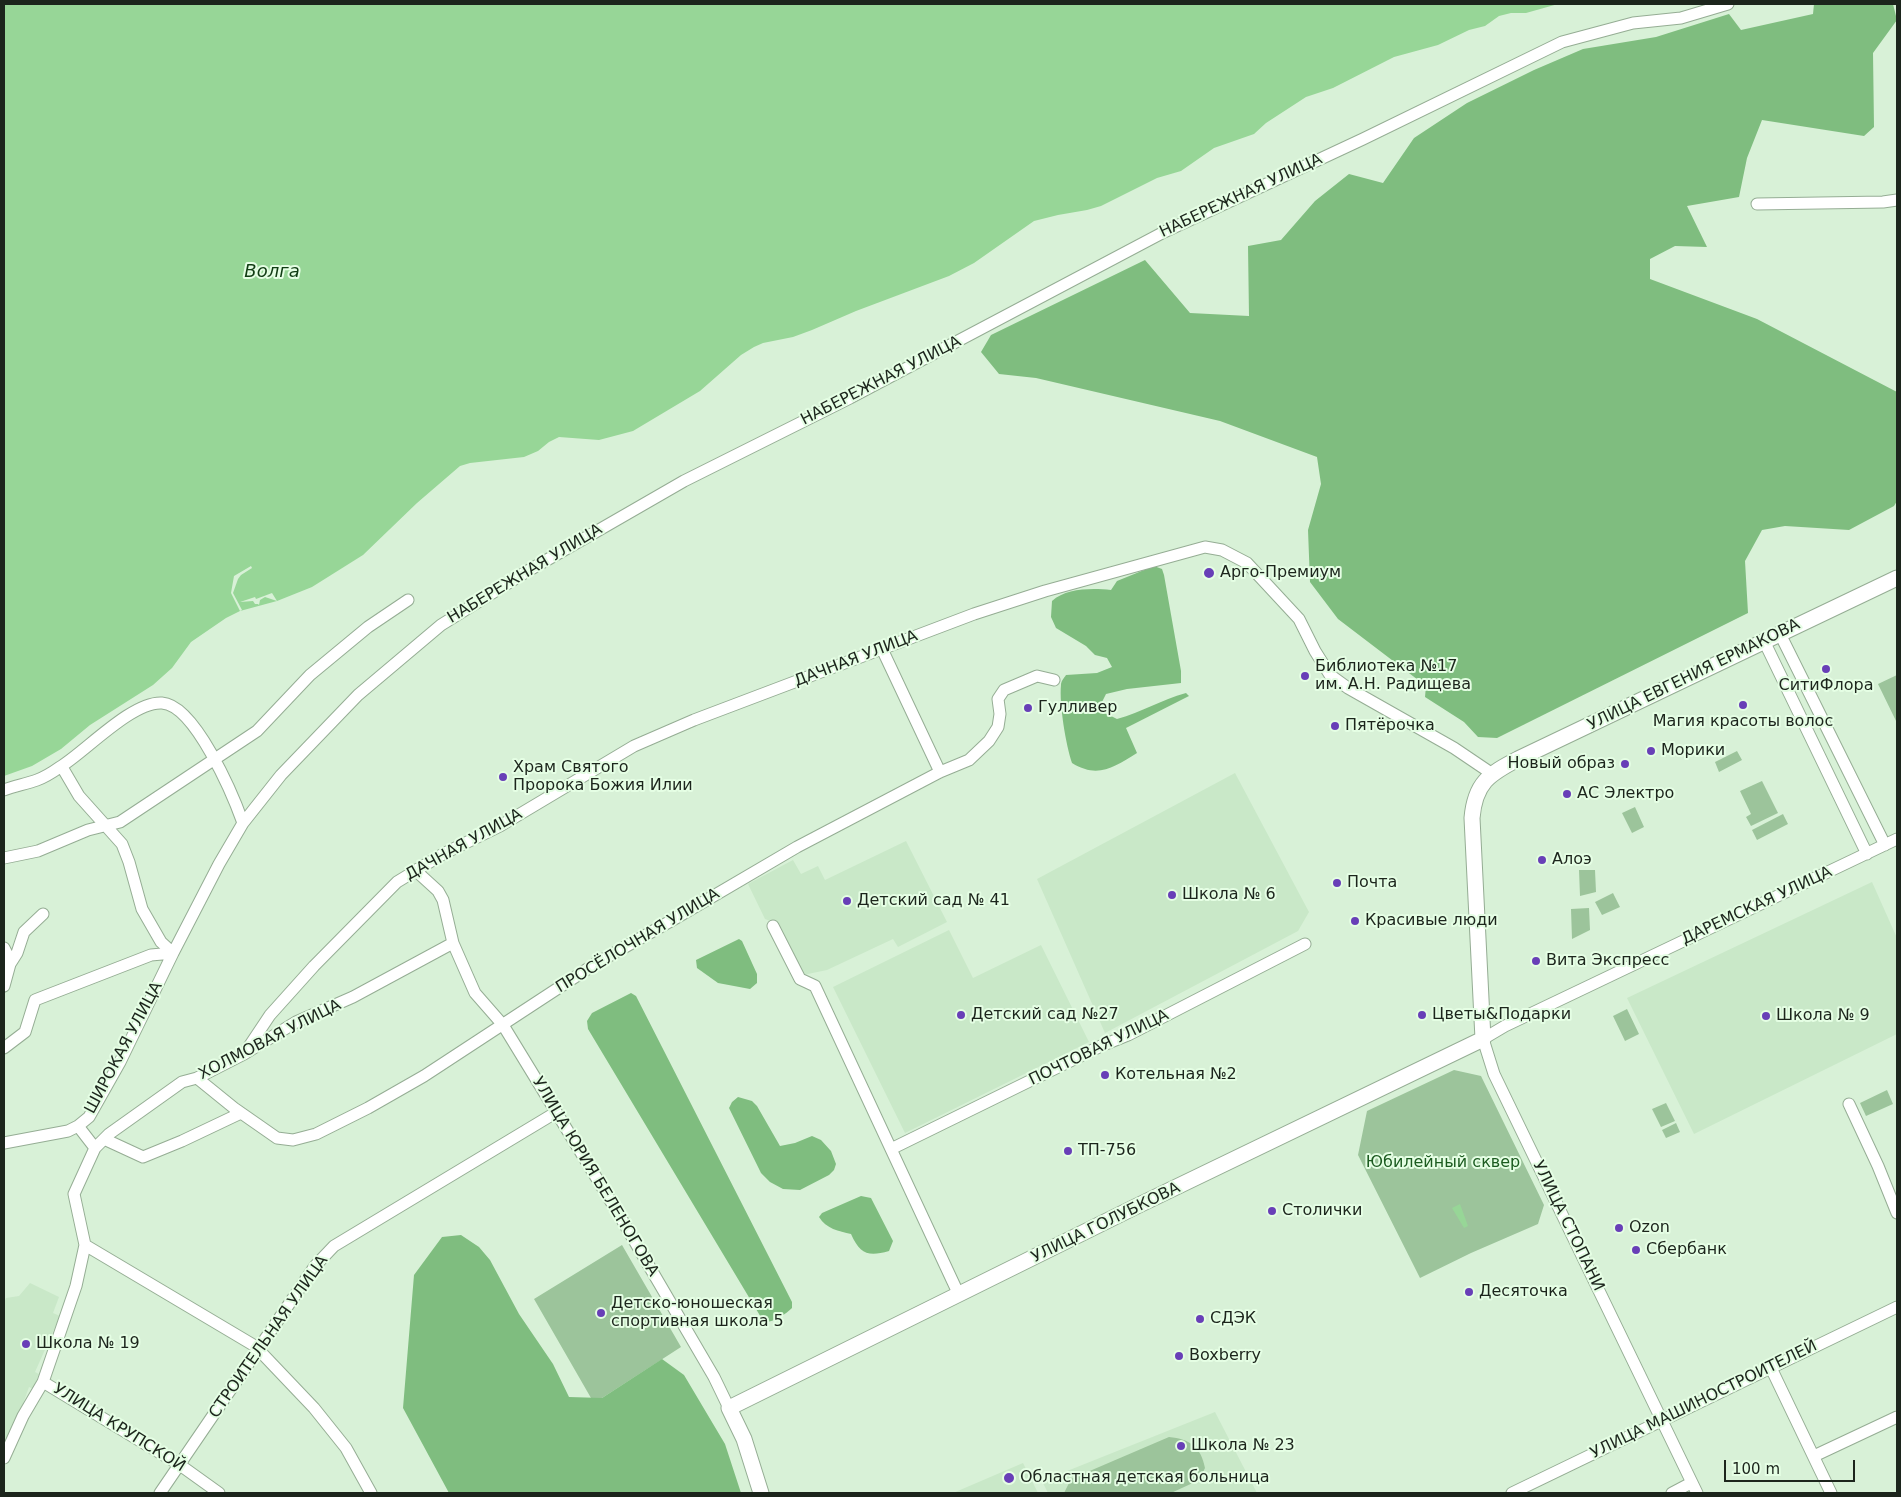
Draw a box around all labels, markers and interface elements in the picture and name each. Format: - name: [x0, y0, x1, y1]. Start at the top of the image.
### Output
- street label: НАБЕРЕЖНАЯ УЛИЦА: [1157, 150, 1325, 242]
- water label: Волга: [244, 261, 300, 283]
- street label: НАБЕРЕЖНАЯ УЛИЦА: [798, 332, 964, 430]
- street label: НАБЕРЕЖНАЯ УЛИЦА: [444, 520, 606, 628]
- place label: Арго-Премиум: [1220, 563, 1341, 583]
- marker: Арго-Премиум: [1202, 566, 1216, 580]
- street label: УЛИЦА ЕВГЕНИЯ ЕРМАКОВА: [1585, 615, 1803, 735]
- street label: ДАЧНАЯ УЛИЦА: [792, 627, 920, 691]
- place label: Библиотека №17 им. А.Н. Радищева: [1315, 657, 1471, 695]
- marker: СитиФлора: [1820, 663, 1832, 675]
- marker: Библиотека №17 им. А.Н. Радищева: [1299, 670, 1311, 682]
- place label: СитиФлора: [1778, 676, 1874, 696]
- place label: Гулливер: [1038, 698, 1118, 718]
- marker: Магия красоты волос: [1737, 699, 1749, 711]
- marker: Гулливер: [1022, 702, 1034, 714]
- place label: Магия красоты волос: [1653, 712, 1833, 732]
- place label: Пятёрочка: [1345, 716, 1435, 736]
- marker: Пятёрочка: [1329, 720, 1341, 732]
- place label: Морики: [1661, 741, 1725, 761]
- marker: Морики: [1645, 745, 1657, 757]
- place label: Новый образ: [1508, 754, 1615, 774]
- place label: Храм Святого Пророка Божия Илии: [513, 758, 693, 796]
- marker: Новый образ: [1619, 758, 1631, 770]
- marker: Храм Святого Пророка Божия Илии: [497, 771, 509, 783]
- place label: АС Электро: [1577, 784, 1674, 804]
- marker: АС Электро: [1561, 788, 1573, 800]
- street label: ДАЧНАЯ УЛИЦА: [402, 805, 526, 885]
- place label: Алоэ: [1552, 850, 1592, 870]
- marker: Алоэ: [1536, 854, 1548, 866]
- street label: ДАРЕМСКАЯ УЛИЦА: [1679, 863, 1835, 949]
- place label: Почта: [1347, 873, 1397, 893]
- marker: Почта: [1331, 877, 1343, 889]
- street label: ПРОСЁЛОЧНАЯ УЛИЦА: [553, 885, 723, 997]
- place label: Школа № 6: [1182, 885, 1276, 905]
- marker: Школа № 6: [1166, 889, 1178, 901]
- place label: Детский сад № 41: [857, 891, 1010, 911]
- marker: Детский сад № 41: [841, 895, 853, 907]
- place label: Красивые люди: [1365, 911, 1498, 931]
- marker: Красивые люди: [1349, 915, 1361, 927]
- place label: Вита Экспресс: [1546, 951, 1669, 971]
- marker: Вита Экспресс: [1530, 955, 1542, 967]
- street label: ШИРОКАЯ УЛИЦА: [81, 979, 167, 1117]
- street label: ХОЛМОВАЯ УЛИЦА: [196, 996, 344, 1084]
- place label: Детский сад №27: [971, 1005, 1119, 1025]
- place label: Цветы&Подарки: [1432, 1005, 1571, 1025]
- street label: ПОЧТОВАЯ УЛИЦА: [1026, 1006, 1172, 1090]
- place label: Школа № 9: [1776, 1006, 1870, 1026]
- marker: Детский сад №27: [955, 1009, 967, 1021]
- marker: Цветы&Подарки: [1416, 1009, 1428, 1021]
- marker: Школа № 9: [1760, 1010, 1772, 1022]
- place label: Котельная №2: [1115, 1065, 1237, 1085]
- marker: Котельная №2: [1099, 1069, 1111, 1081]
- street label: УЛИЦА ЮРИЯ БЕЛЕНОГОВА: [528, 1074, 662, 1280]
- place label: ТП-756: [1078, 1141, 1136, 1161]
- marker: ТП-756: [1062, 1145, 1074, 1157]
- park label: Юбилейный сквер: [1366, 1153, 1520, 1173]
- street label: УЛИЦА СТОПАНИ: [1528, 1158, 1608, 1294]
- street label: УЛИЦА ГОЛУБКОВА: [1028, 1179, 1184, 1267]
- place label: Столички: [1282, 1201, 1362, 1221]
- marker: Столички: [1266, 1205, 1278, 1217]
- place label: Ozon: [1629, 1218, 1670, 1238]
- marker: Ozon: [1613, 1222, 1625, 1234]
- place label: Сбербанк: [1646, 1240, 1727, 1260]
- marker: Сбербанк: [1630, 1244, 1642, 1256]
- street label: СТРОИТЕЛЬНАЯ УЛИЦА: [205, 1252, 333, 1422]
- place label: Десяточка: [1479, 1282, 1568, 1302]
- marker: Десяточка: [1463, 1286, 1475, 1298]
- place label: Детско-юношеская спортивная школа 5: [611, 1294, 784, 1332]
- marker: Детско-юношеская спортивная школа 5: [595, 1307, 607, 1319]
- place label: СДЭК: [1210, 1309, 1256, 1329]
- marker: СДЭК: [1194, 1313, 1206, 1325]
- place label: Школа № 19: [36, 1334, 140, 1354]
- street label: УЛИЦА МАШИНОСТРОИТЕЛЕЙ: [1588, 1337, 1820, 1463]
- marker: Школа № 19: [20, 1338, 32, 1350]
- place label: Boxberry: [1189, 1346, 1261, 1366]
- marker: Boxberry: [1173, 1350, 1185, 1362]
- street label: УЛИЦА КРУПСКОЙ: [49, 1380, 189, 1476]
- place label: Школа № 23: [1191, 1436, 1295, 1456]
- marker: Школа № 23: [1175, 1440, 1187, 1452]
- scale bar: [1726, 1450, 1857, 1482]
- text: 100 m: [1732, 1460, 1780, 1478]
- place label: Областная детская больница: [1020, 1468, 1270, 1488]
- marker: Областная детская больница: [1002, 1471, 1016, 1485]

